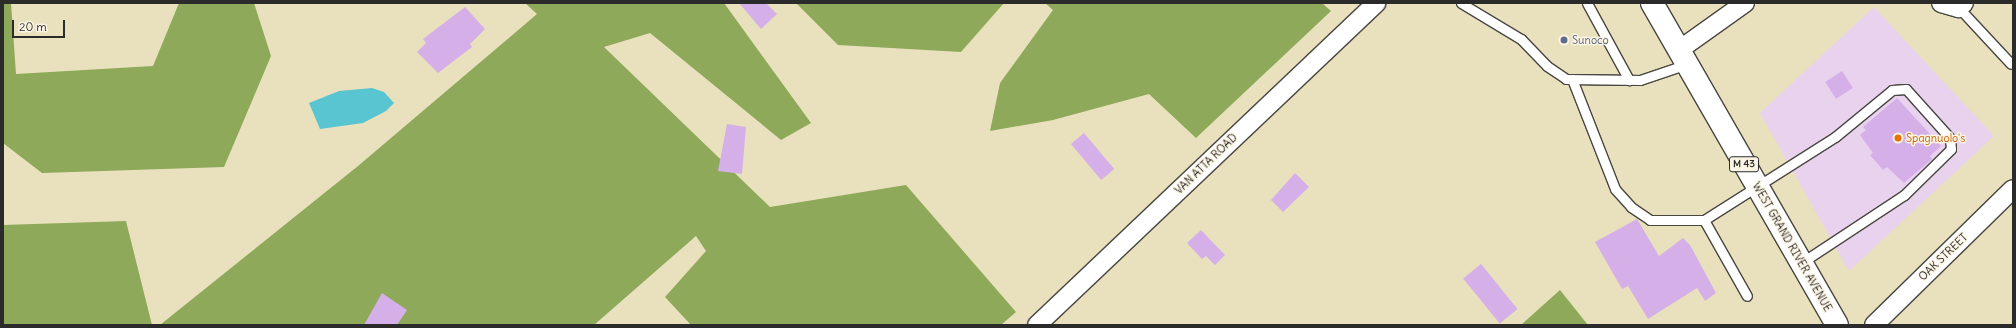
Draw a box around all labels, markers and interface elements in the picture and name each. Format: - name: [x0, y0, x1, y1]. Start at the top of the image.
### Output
- scale bar: [14, 12, 67, 38]
- text: 20 m: [19, 19, 47, 34]
- place label: Sunoco: [1572, 33, 1609, 47]
- marker: Sunoco: [1559, 35, 1569, 45]
- street label: VAN ATTA ROAD: [1172, 131, 1240, 197]
- place label: Spagnuolo's: [1906, 131, 1965, 145]
- marker: Spagnuolo's: [1893, 133, 1903, 143]
- road number: M 43: [1729, 156, 1759, 172]
- street label: WEST GRAND RIVER AVENUE: [1749, 180, 1835, 314]
- street label: OAK STREET: [1916, 231, 1970, 283]

